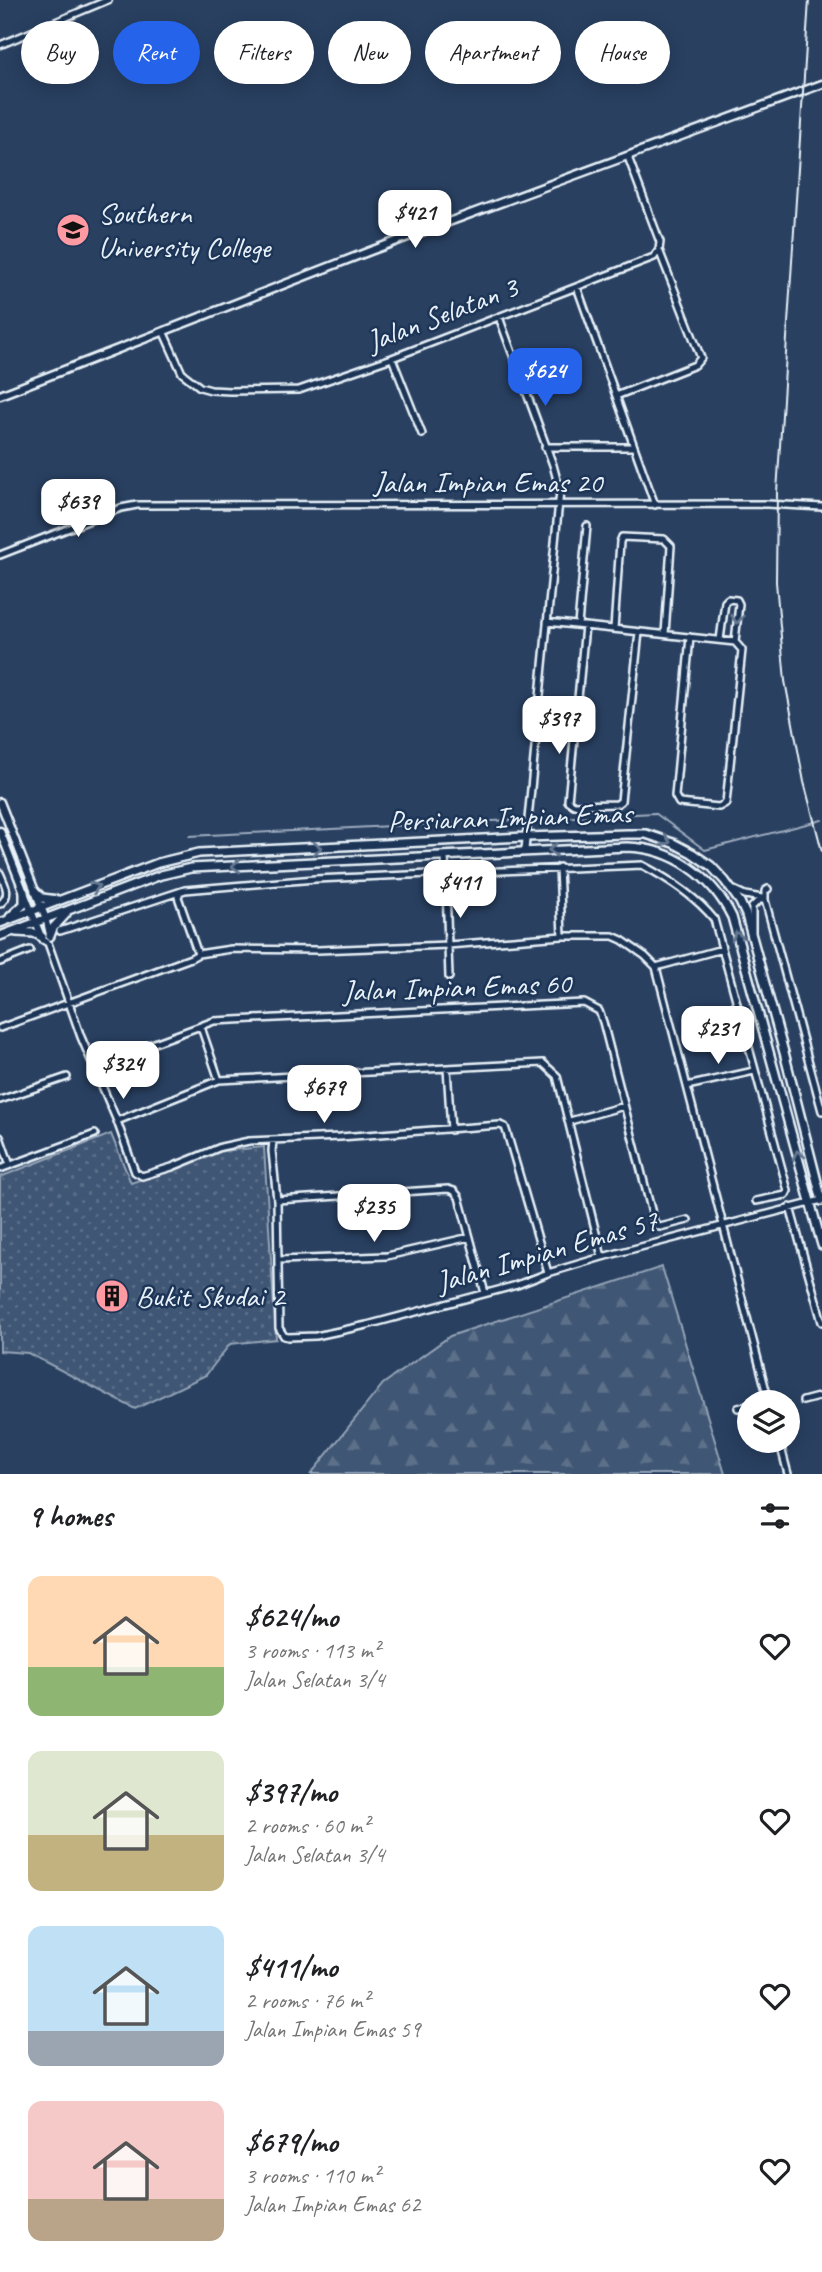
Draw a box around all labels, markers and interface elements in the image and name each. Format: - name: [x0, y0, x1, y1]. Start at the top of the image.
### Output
- chip: Buy: [21, 21, 99, 84]
- chip: Rent: [113, 21, 200, 84]
- chip: Filters: [214, 21, 314, 84]
- chip: New: [328, 21, 411, 84]
- chip: Apartment: [425, 21, 561, 84]
- chip: House: [575, 21, 670, 84]
- pin: $421: [374, 190, 456, 250]
- place label: Southern University College: [98, 194, 273, 266]
- text: $421: [394, 198, 436, 227]
- school or university icon: Southern University College: [54, 211, 92, 249]
- street label: Jalan Selatan 3: [359, 267, 525, 361]
- pin: $624: [504, 348, 586, 408]
- text: $624: [524, 356, 566, 385]
- street label: Jalan Impian Emas 20: [372, 463, 605, 501]
- pin: $639: [37, 480, 119, 539]
- text: $639: [57, 487, 99, 516]
- one-way arrow: [730, 613, 745, 625]
- pin: $397: [518, 696, 600, 756]
- text: $397: [538, 704, 580, 733]
- street label: Persiaran Impian Emas: [387, 794, 636, 840]
- one-way arrow: [659, 832, 671, 846]
- one-way arrow: [312, 841, 323, 856]
- one-way arrow: [547, 842, 558, 857]
- one-way arrow: [230, 858, 241, 873]
- pin: $411: [419, 860, 501, 920]
- text: $411: [439, 868, 481, 897]
- one-way arrow: [89, 881, 101, 895]
- one-way arrow: [731, 930, 746, 942]
- street label: Jalan Impian Emas 60: [340, 964, 574, 1010]
- pin: $231: [677, 1006, 759, 1066]
- text: $231: [697, 1014, 739, 1043]
- pin: $324: [82, 1042, 164, 1101]
- text: $324: [102, 1049, 144, 1078]
- pin: $679: [283, 1066, 365, 1125]
- text: $679: [303, 1073, 345, 1102]
- one-way arrow: [792, 1150, 806, 1162]
- pin: $235: [333, 1184, 415, 1244]
- text: $235: [353, 1192, 395, 1221]
- street label: Jalan Impian Emas 57: [430, 1201, 664, 1301]
- building icon: Bukit Skudai 2: [93, 1277, 131, 1315]
- place label: Bukit Skudai 2: [136, 1277, 287, 1315]
- map controls: [737, 1390, 800, 1453]
- button: layers: [737, 1390, 800, 1453]
- text: 9 homes: [28, 1497, 112, 1535]
- icon: filters: [756, 1497, 794, 1535]
- text: $624/mo: [245, 1598, 338, 1636]
- icon: home: [84, 1604, 168, 1688]
- icon: heart: [756, 1627, 794, 1665]
- text: 3 rooms · 113 m²: [245, 1636, 380, 1665]
- text: Jalan Selatan 3/4: [245, 1665, 385, 1694]
- text: $397/mo: [245, 1773, 337, 1811]
- icon: home: [84, 1779, 168, 1863]
- icon: heart: [756, 1802, 794, 1840]
- text: 2 rooms · 60 m²: [245, 1811, 369, 1840]
- text: Jalan Selatan 3/4: [245, 1840, 385, 1869]
- text: $411/mo: [245, 1948, 337, 1986]
- icon: home: [84, 1954, 168, 2038]
- icon: heart: [756, 1977, 794, 2015]
- text: 2 rooms · 76 m²: [245, 1986, 369, 2015]
- text: Jalan Impian Emas 59: [245, 2015, 420, 2044]
- text: $679/mo: [245, 2123, 338, 2161]
- icon: home: [84, 2129, 168, 2213]
- icon: heart: [756, 2152, 794, 2190]
- text: 3 rooms · 110 m²: [245, 2161, 380, 2190]
- text: Jalan Impian Emas 62: [245, 2190, 420, 2219]

